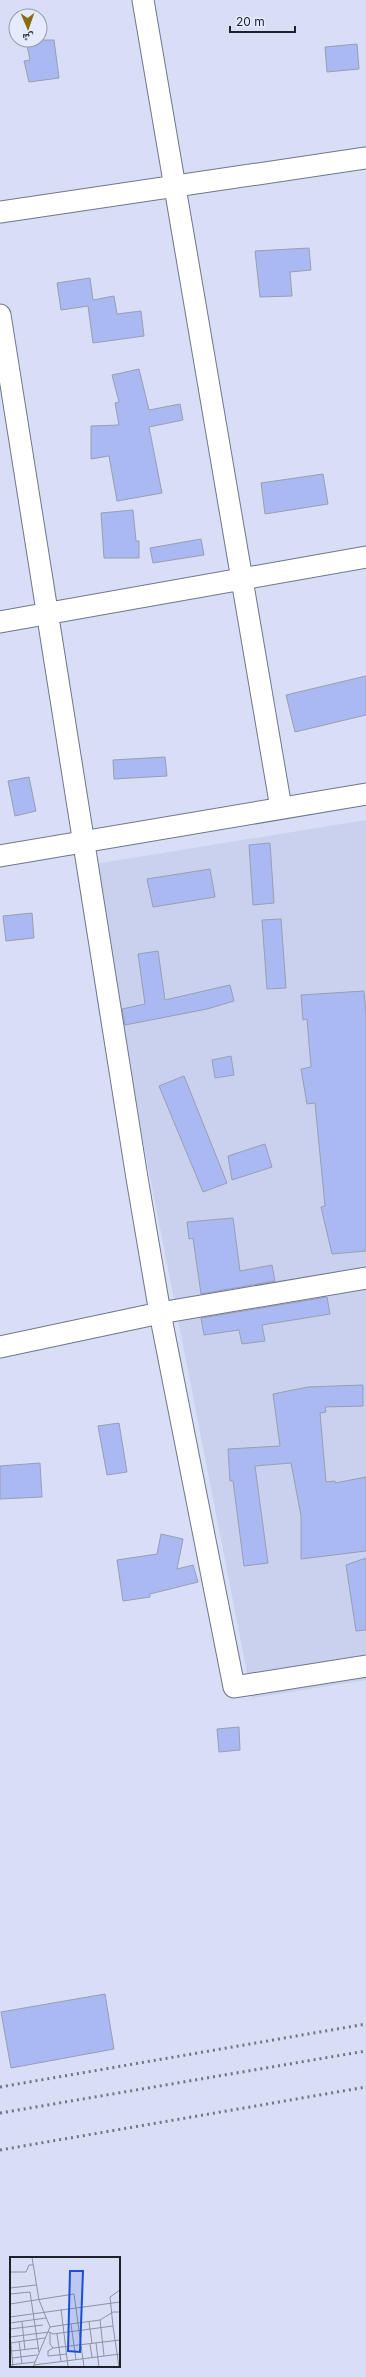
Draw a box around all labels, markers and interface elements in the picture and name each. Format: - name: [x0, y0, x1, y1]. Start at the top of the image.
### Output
- north arrow: [8, 8, 48, 48]
- scale bar: [230, 8, 295, 34]
- text: 20 m: [236, 14, 265, 29]
- text: ش: [22, 30, 34, 45]
- inset map: [10, 2257, 120, 2367]

